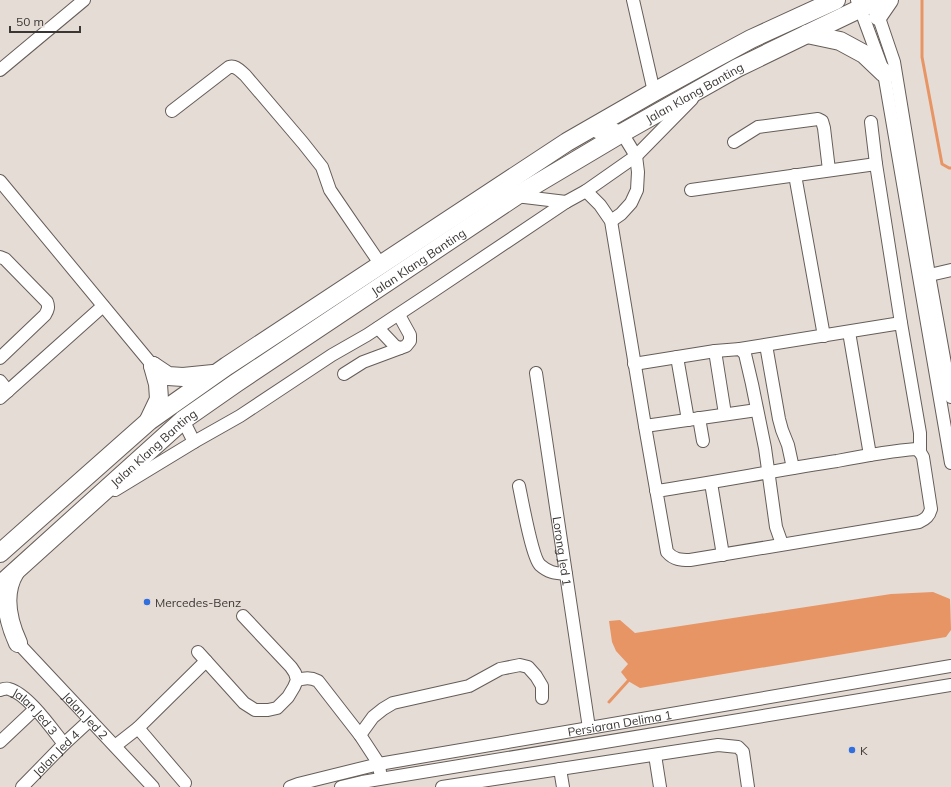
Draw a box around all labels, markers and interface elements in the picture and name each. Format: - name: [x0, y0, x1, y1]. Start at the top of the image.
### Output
- scale bar: [10, 8, 80, 34]
- text: 50 m: [16, 14, 44, 29]
- street label: Jalan Klang Banting: [643, 59, 746, 126]
- street label: Jalan Klang Banting: [368, 225, 468, 298]
- street label: Jalan Klang Banting: [107, 405, 199, 490]
- street label: Lorong Jed 1: [550, 515, 575, 587]
- place label: Mercedes-Benz: [155, 595, 241, 610]
- marker: Mercedes-Benz: [142, 597, 152, 607]
- street label: Jalan Jed 3: [10, 684, 61, 737]
- street label: Jalan Jed 2: [60, 688, 112, 742]
- street label: Persiaran Delima 1: [566, 707, 673, 739]
- street label: Jalan Jed 4: [29, 727, 82, 779]
- place label: K: [860, 743, 868, 758]
- marker: K: [847, 745, 857, 755]

